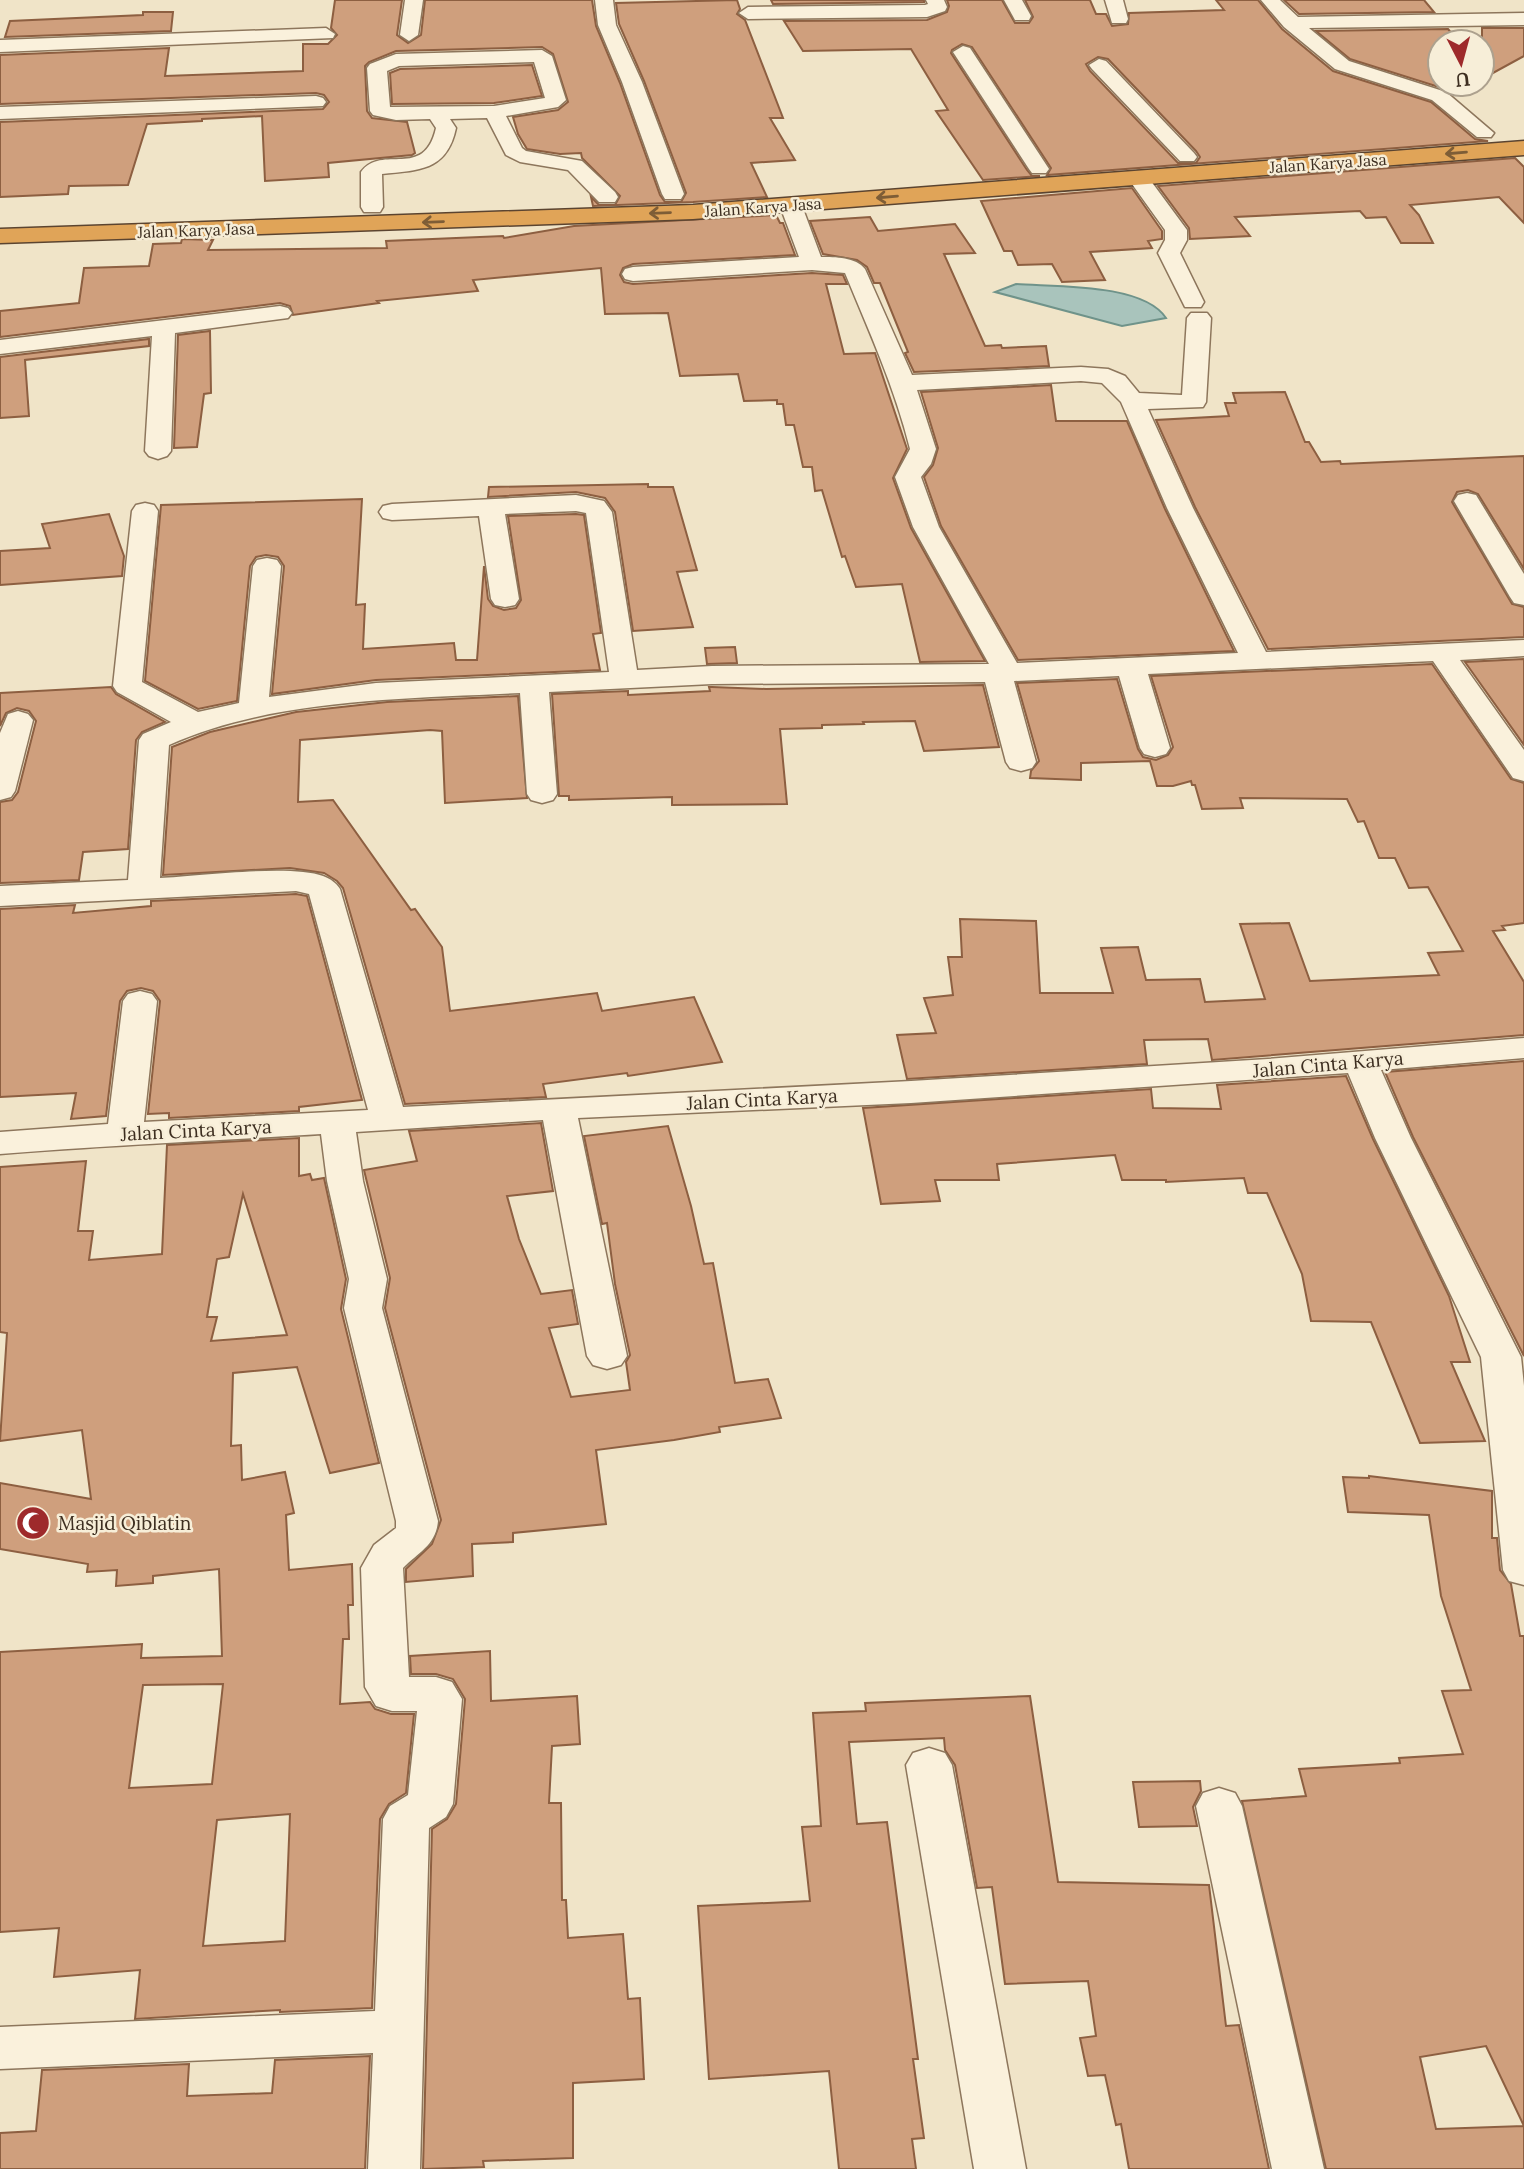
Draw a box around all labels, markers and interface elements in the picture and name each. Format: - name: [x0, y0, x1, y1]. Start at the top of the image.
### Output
- north arrow: [1426, 28, 1496, 98]
- text: U: [1454, 67, 1471, 93]
- one-way arrow: [1445, 147, 1468, 160]
- street label: Jalan Karya Jasa: [1268, 149, 1387, 177]
- one-way arrow: [876, 191, 899, 204]
- street label: Jalan Karya Jasa: [703, 193, 822, 221]
- one-way arrow: [649, 207, 672, 220]
- one-way arrow: [422, 216, 445, 229]
- street label: Jalan Karya Jasa: [136, 218, 255, 242]
- street label: Jalan Cinta Karya: [1251, 1045, 1405, 1083]
- street label: Jalan Cinta Karya: [685, 1083, 838, 1115]
- street label: Jalan Cinta Karya: [119, 1114, 272, 1146]
- mosque icon: Masjid Qiblatin: [14, 1504, 52, 1542]
- place label: Masjid Qiblatin: [58, 1511, 191, 1535]

